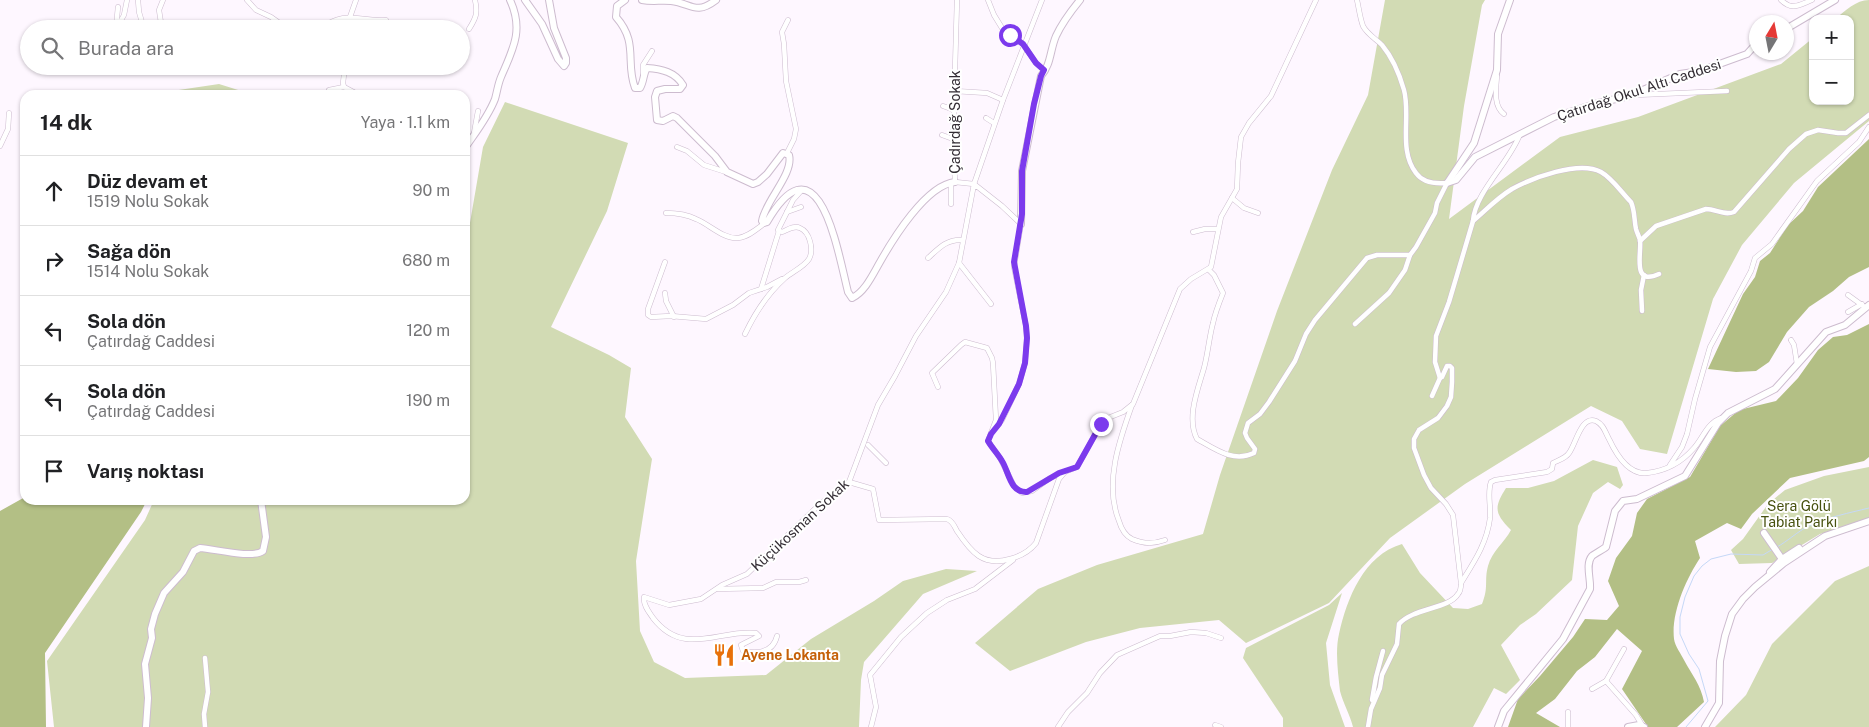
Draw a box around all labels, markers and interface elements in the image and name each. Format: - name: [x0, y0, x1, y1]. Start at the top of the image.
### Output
- north arrow: [1749, 15, 1794, 60]
- map controls: [1809, 15, 1854, 105]
- button: +: [1809, 15, 1854, 60]
- search box: [20, 20, 470, 75]
- route start: [999, 24, 1022, 47]
- icon: search: [38, 34, 66, 62]
- text: Burada ara: [78, 37, 174, 59]
- street label: Çatırdağ Okul Altı Caddesi: [1555, 56, 1723, 124]
- button: −: [1809, 60, 1854, 105]
- street label: Çadırdağ Sokak: [947, 70, 963, 174]
- text: 14 dk: [40, 110, 92, 135]
- text: Yaya · 1.1 km: [361, 113, 450, 132]
- text: Düz devam et: [87, 170, 208, 192]
- icon: ahead: [40, 177, 68, 205]
- text: 90 m: [413, 181, 450, 200]
- text: 1519 Nolu Sokak: [87, 192, 209, 211]
- text: Sağa dön: [87, 240, 171, 262]
- icon: right: [40, 247, 68, 275]
- text: 680 m: [402, 251, 450, 270]
- text: 1514 Nolu Sokak: [87, 262, 209, 281]
- text: Sola dön: [87, 310, 166, 332]
- icon: left: [40, 317, 68, 345]
- text: 120 m: [406, 321, 450, 340]
- text: Çatırdağ Caddesi: [87, 332, 215, 351]
- text: Sola dön: [87, 380, 166, 402]
- icon: left: [40, 387, 68, 415]
- text: 190 m: [406, 391, 450, 410]
- text: Çatırdağ Caddesi: [87, 402, 215, 421]
- route end: [1090, 413, 1113, 436]
- icon: arrive: [40, 457, 68, 485]
- text: Varış noktası: [87, 460, 204, 482]
- street label: Küçükosman Sokak: [748, 476, 852, 574]
- park label: Sera Gölü Tabiat Parkı: [1761, 498, 1837, 530]
- restaurant icon: Ayene Lokanta: [711, 642, 737, 668]
- place label: Ayene Lokanta: [741, 647, 839, 663]

